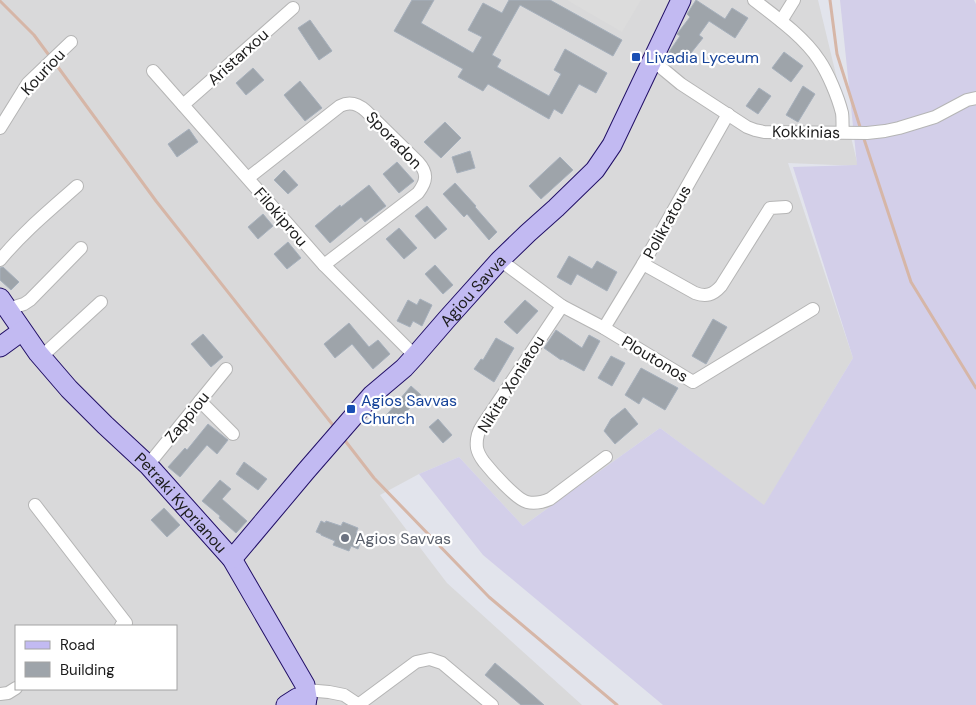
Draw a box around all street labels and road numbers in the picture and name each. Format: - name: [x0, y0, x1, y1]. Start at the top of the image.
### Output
- street label: Aristarxou: [203, 24, 273, 90]
- street label: Kouriou: [16, 44, 70, 100]
- street label: Sporadon: [361, 107, 427, 173]
- street label: Kokkinias: [772, 121, 840, 143]
- street label: Polikratous: [638, 182, 696, 262]
- street label: Filokiprou: [250, 183, 312, 251]
- street label: Agiou Savva: [435, 250, 510, 331]
- street label: Nikita Xoniatou: [473, 331, 549, 437]
- street label: Ploutonos: [618, 331, 692, 387]
- street label: Zappiou: [160, 387, 214, 447]
- street label: Petraki Kyprianou: [130, 448, 232, 557]

